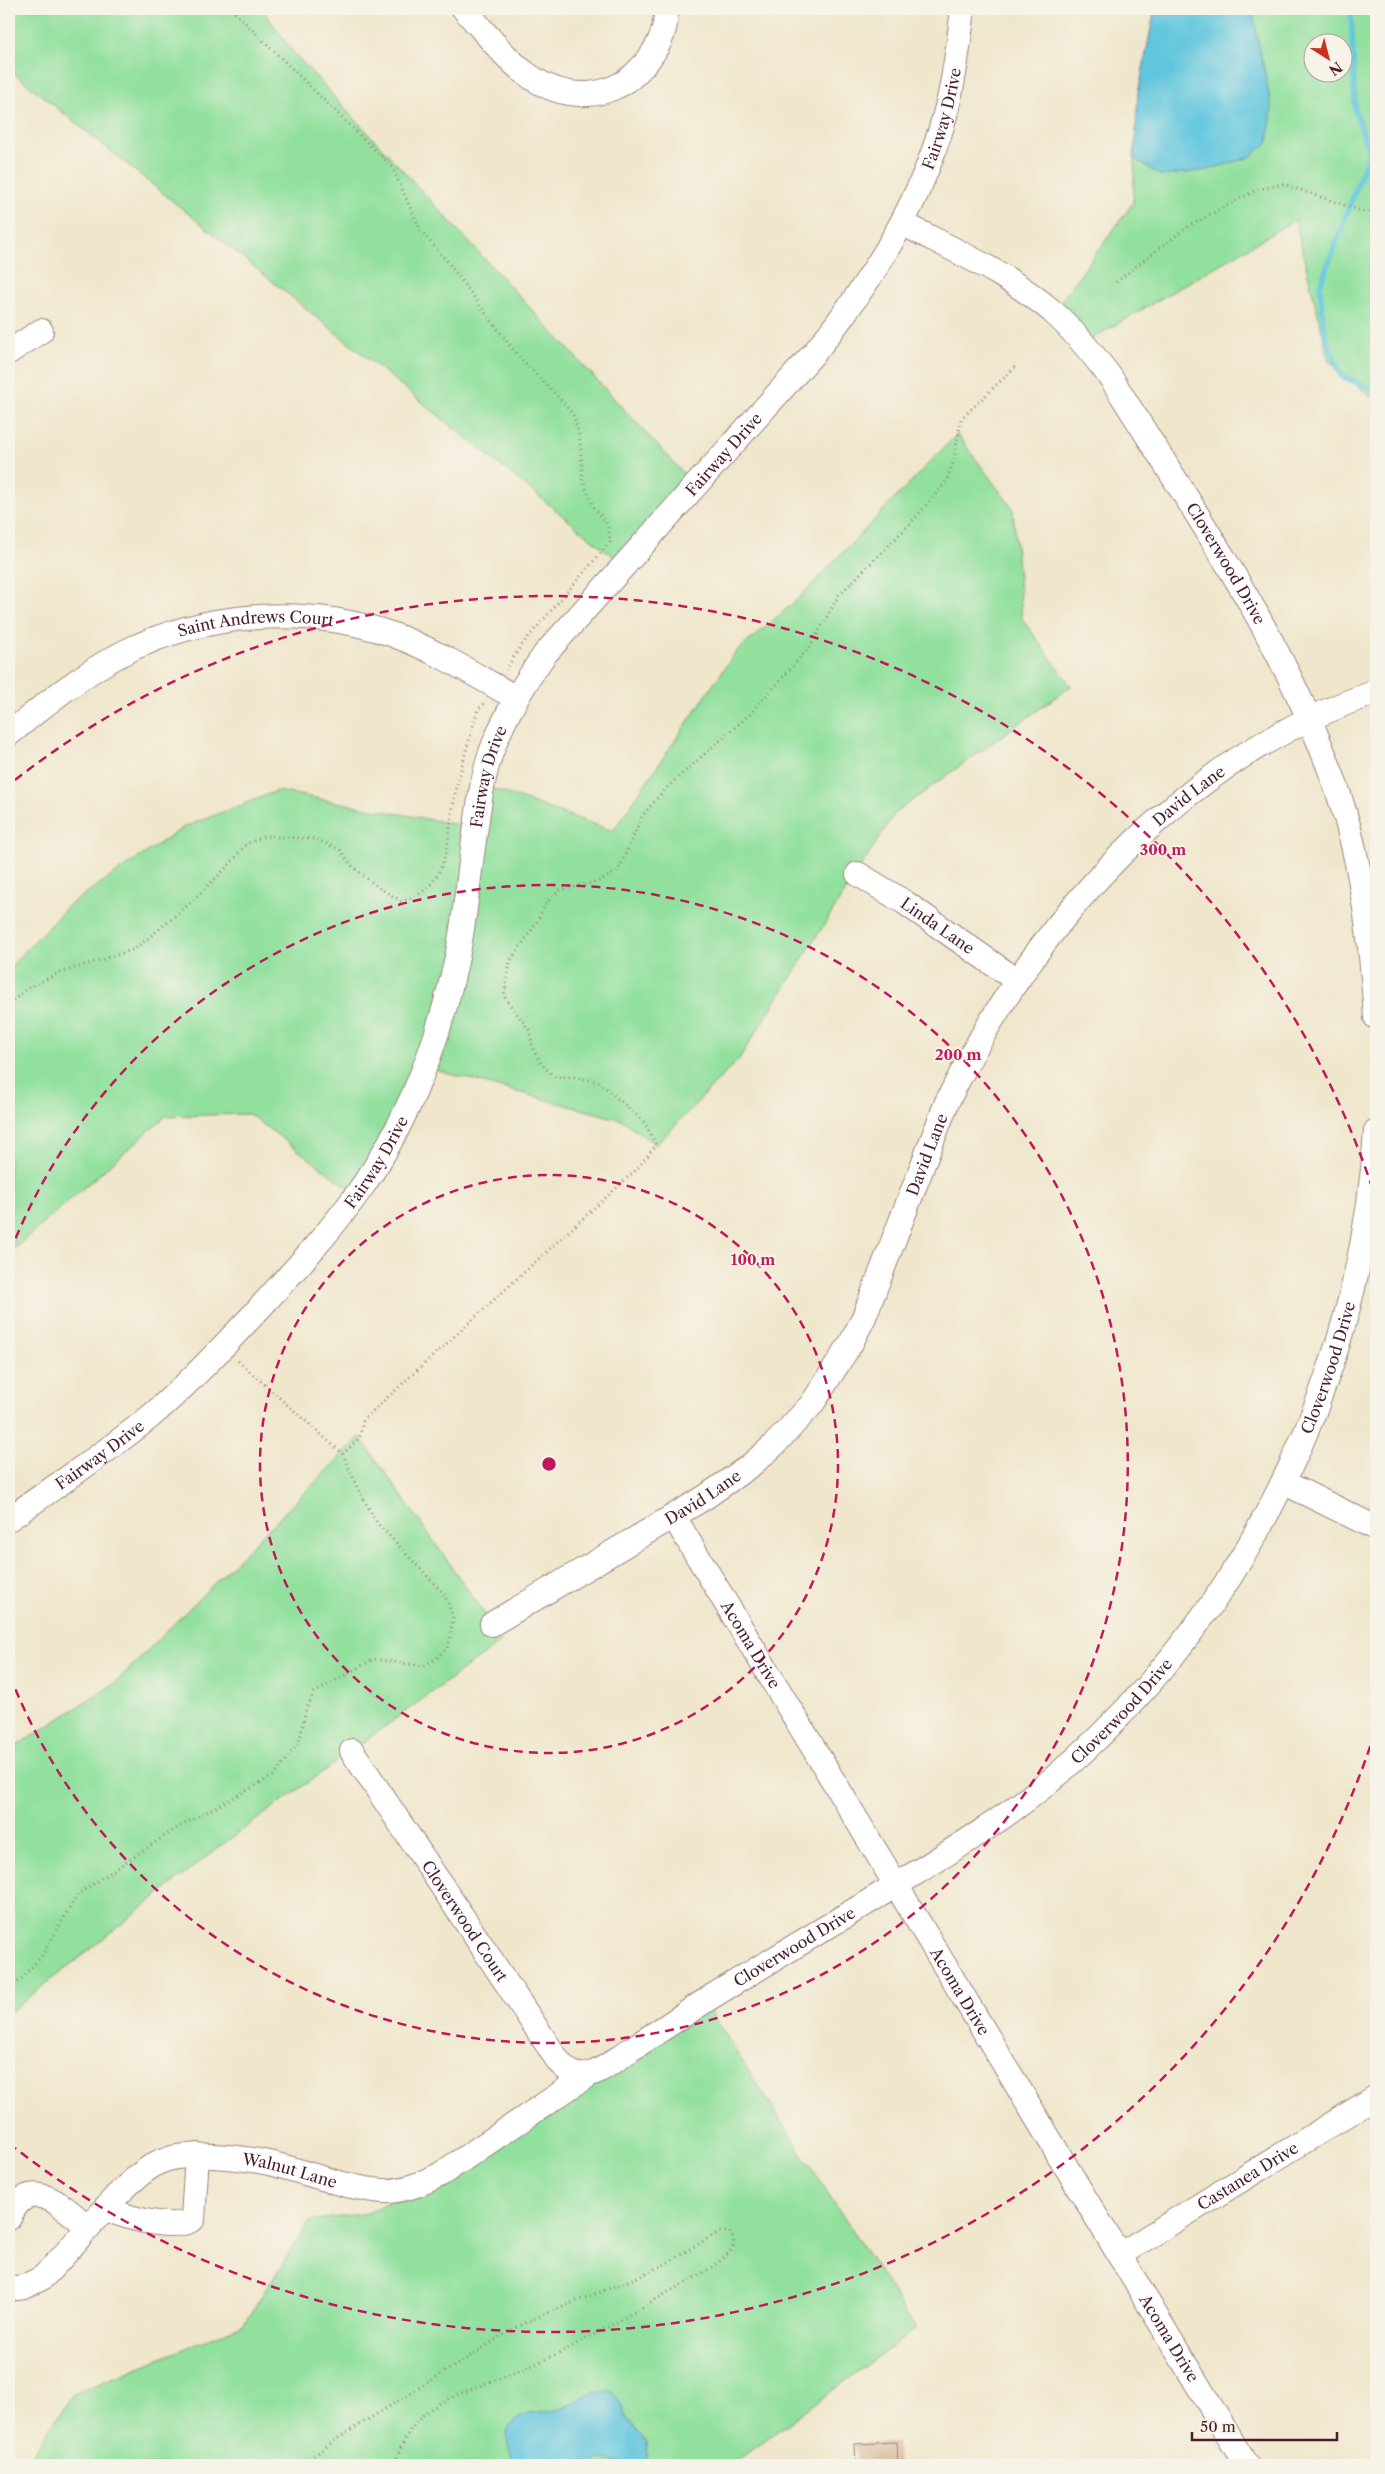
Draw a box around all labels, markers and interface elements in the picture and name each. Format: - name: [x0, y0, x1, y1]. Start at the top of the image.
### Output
- north arrow: [1302, 32, 1352, 82]
- text: N: [1325, 58, 1346, 79]
- street label: Fairway Drive: [918, 66, 965, 173]
- street label: Fairway Drive: [681, 408, 766, 500]
- street label: Cloverwood Drive: [1182, 499, 1270, 628]
- street label: Saint Andrews Court: [175, 606, 336, 641]
- street label: Fairway Drive: [466, 722, 511, 829]
- street label: David Lane: [1148, 761, 1229, 830]
- text: 300 m: [1140, 840, 1186, 859]
- street label: Linda Lane: [897, 893, 979, 958]
- text: 200 m: [935, 1045, 981, 1064]
- street label: David Lane: [902, 1111, 952, 1199]
- street label: Fairway Drive: [340, 1113, 412, 1212]
- text: 100 m: [731, 1250, 775, 1269]
- street label: Cloverwood Drive: [1296, 1299, 1359, 1437]
- street label: Fairway Drive: [51, 1416, 148, 1494]
- centre of rings: [540, 1455, 558, 1473]
- street label: David Lane: [661, 1465, 745, 1529]
- street label: Acoma Drive: [716, 1596, 785, 1692]
- street label: Cloverwood Drive: [1066, 1654, 1176, 1768]
- street label: Cloverwood Court: [418, 1856, 513, 1985]
- street label: Cloverwood Drive: [730, 1902, 859, 1991]
- street label: Acoma Drive: [926, 1943, 994, 2039]
- street label: Castanea Drive: [1193, 2137, 1302, 2215]
- street label: Walnut Lane: [240, 2148, 340, 2192]
- street label: Acoma Drive: [1135, 2290, 1204, 2386]
- scale bar: [1192, 2409, 1338, 2441]
- text: 50 m: [1200, 2417, 1236, 2436]

